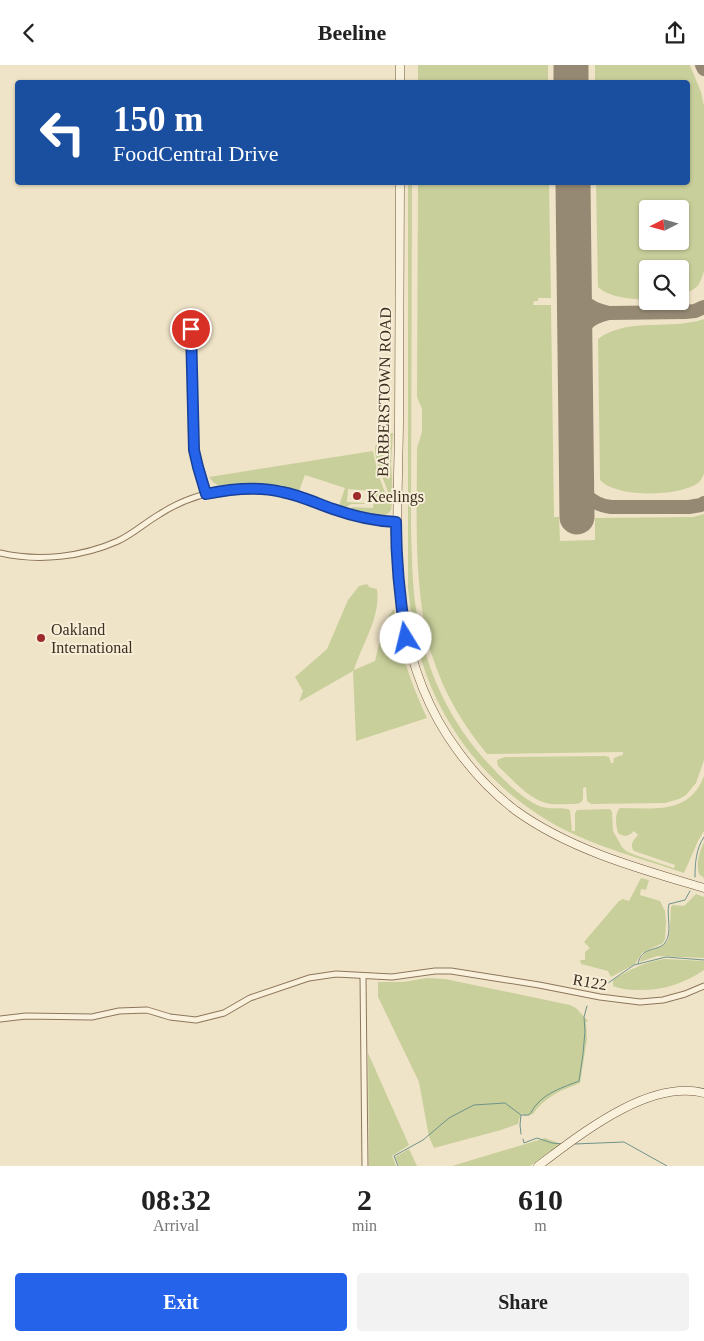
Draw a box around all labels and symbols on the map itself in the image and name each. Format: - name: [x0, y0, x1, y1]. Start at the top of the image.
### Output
- north arrow: [639, 200, 689, 250]
- street label: BARBERSTOWN ROAD: [374, 307, 394, 477]
- pin: [170, 308, 212, 350]
- place label: Keelings: [367, 488, 424, 506]
- marker: Keelings: [351, 490, 363, 502]
- position arrow: [379, 611, 431, 663]
- place label: Oakland International: [51, 621, 133, 656]
- marker: Oakland International: [35, 632, 47, 644]
- street label: R122: [571, 971, 609, 993]

